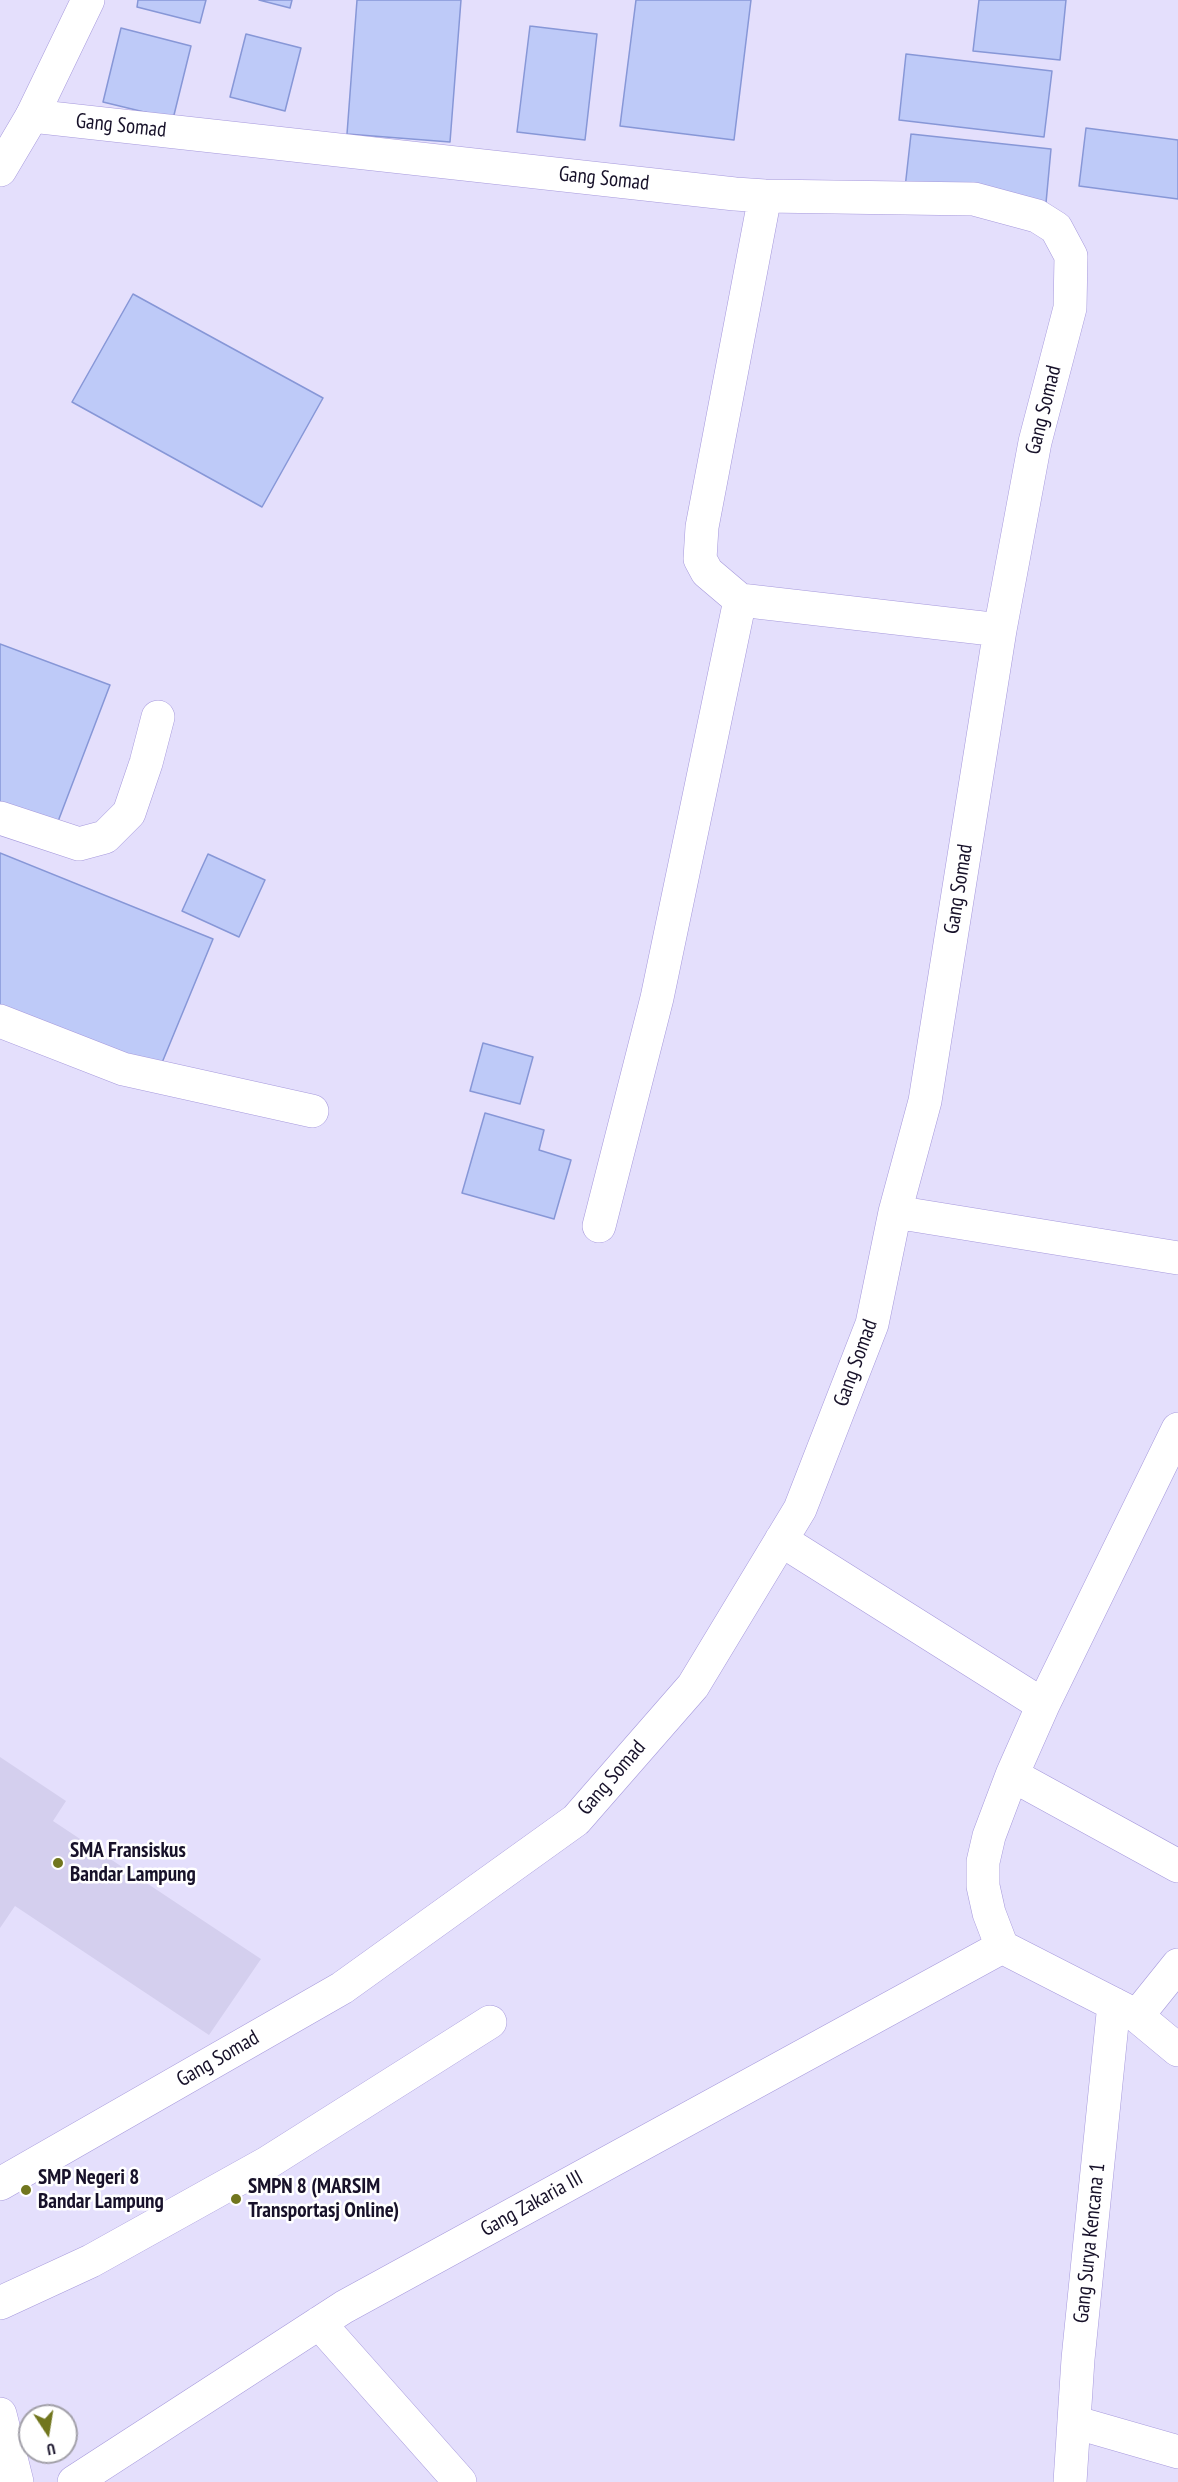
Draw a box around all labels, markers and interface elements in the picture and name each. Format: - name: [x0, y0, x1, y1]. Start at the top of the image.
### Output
- street label: Gang Somad: [75, 109, 167, 143]
- street label: Gang Somad: [558, 162, 650, 196]
- street label: Gang Somad: [1021, 363, 1067, 457]
- street label: Gang Somad: [939, 842, 979, 936]
- street label: Gang Somad: [829, 1316, 883, 1410]
- street label: Gang Somad: [573, 1736, 651, 1820]
- place label: SMA Fransiskus Bandar Lampung: [70, 1838, 196, 1888]
- marker: SMA Fransiskus Bandar Lampung: [51, 1856, 65, 1870]
- street label: Gang Somad: [172, 2025, 264, 2093]
- street label: Gang Surya Kencana 1: [1069, 2162, 1111, 2324]
- place label: SMP Negeri 8 Bandar Lampung: [38, 2165, 164, 2215]
- street label: Gang Zakaria III: [476, 2166, 588, 2242]
- place label: SMPN 8 (MARSIM Transportasj Online): [248, 2174, 399, 2224]
- marker: SMP Negeri 8 Bandar Lampung: [19, 2183, 33, 2197]
- marker: SMPN 8 (MARSIM Transportasj Online): [229, 2192, 243, 2206]
- north arrow: [18, 2404, 78, 2464]
- text: U: [45, 2439, 57, 2460]

